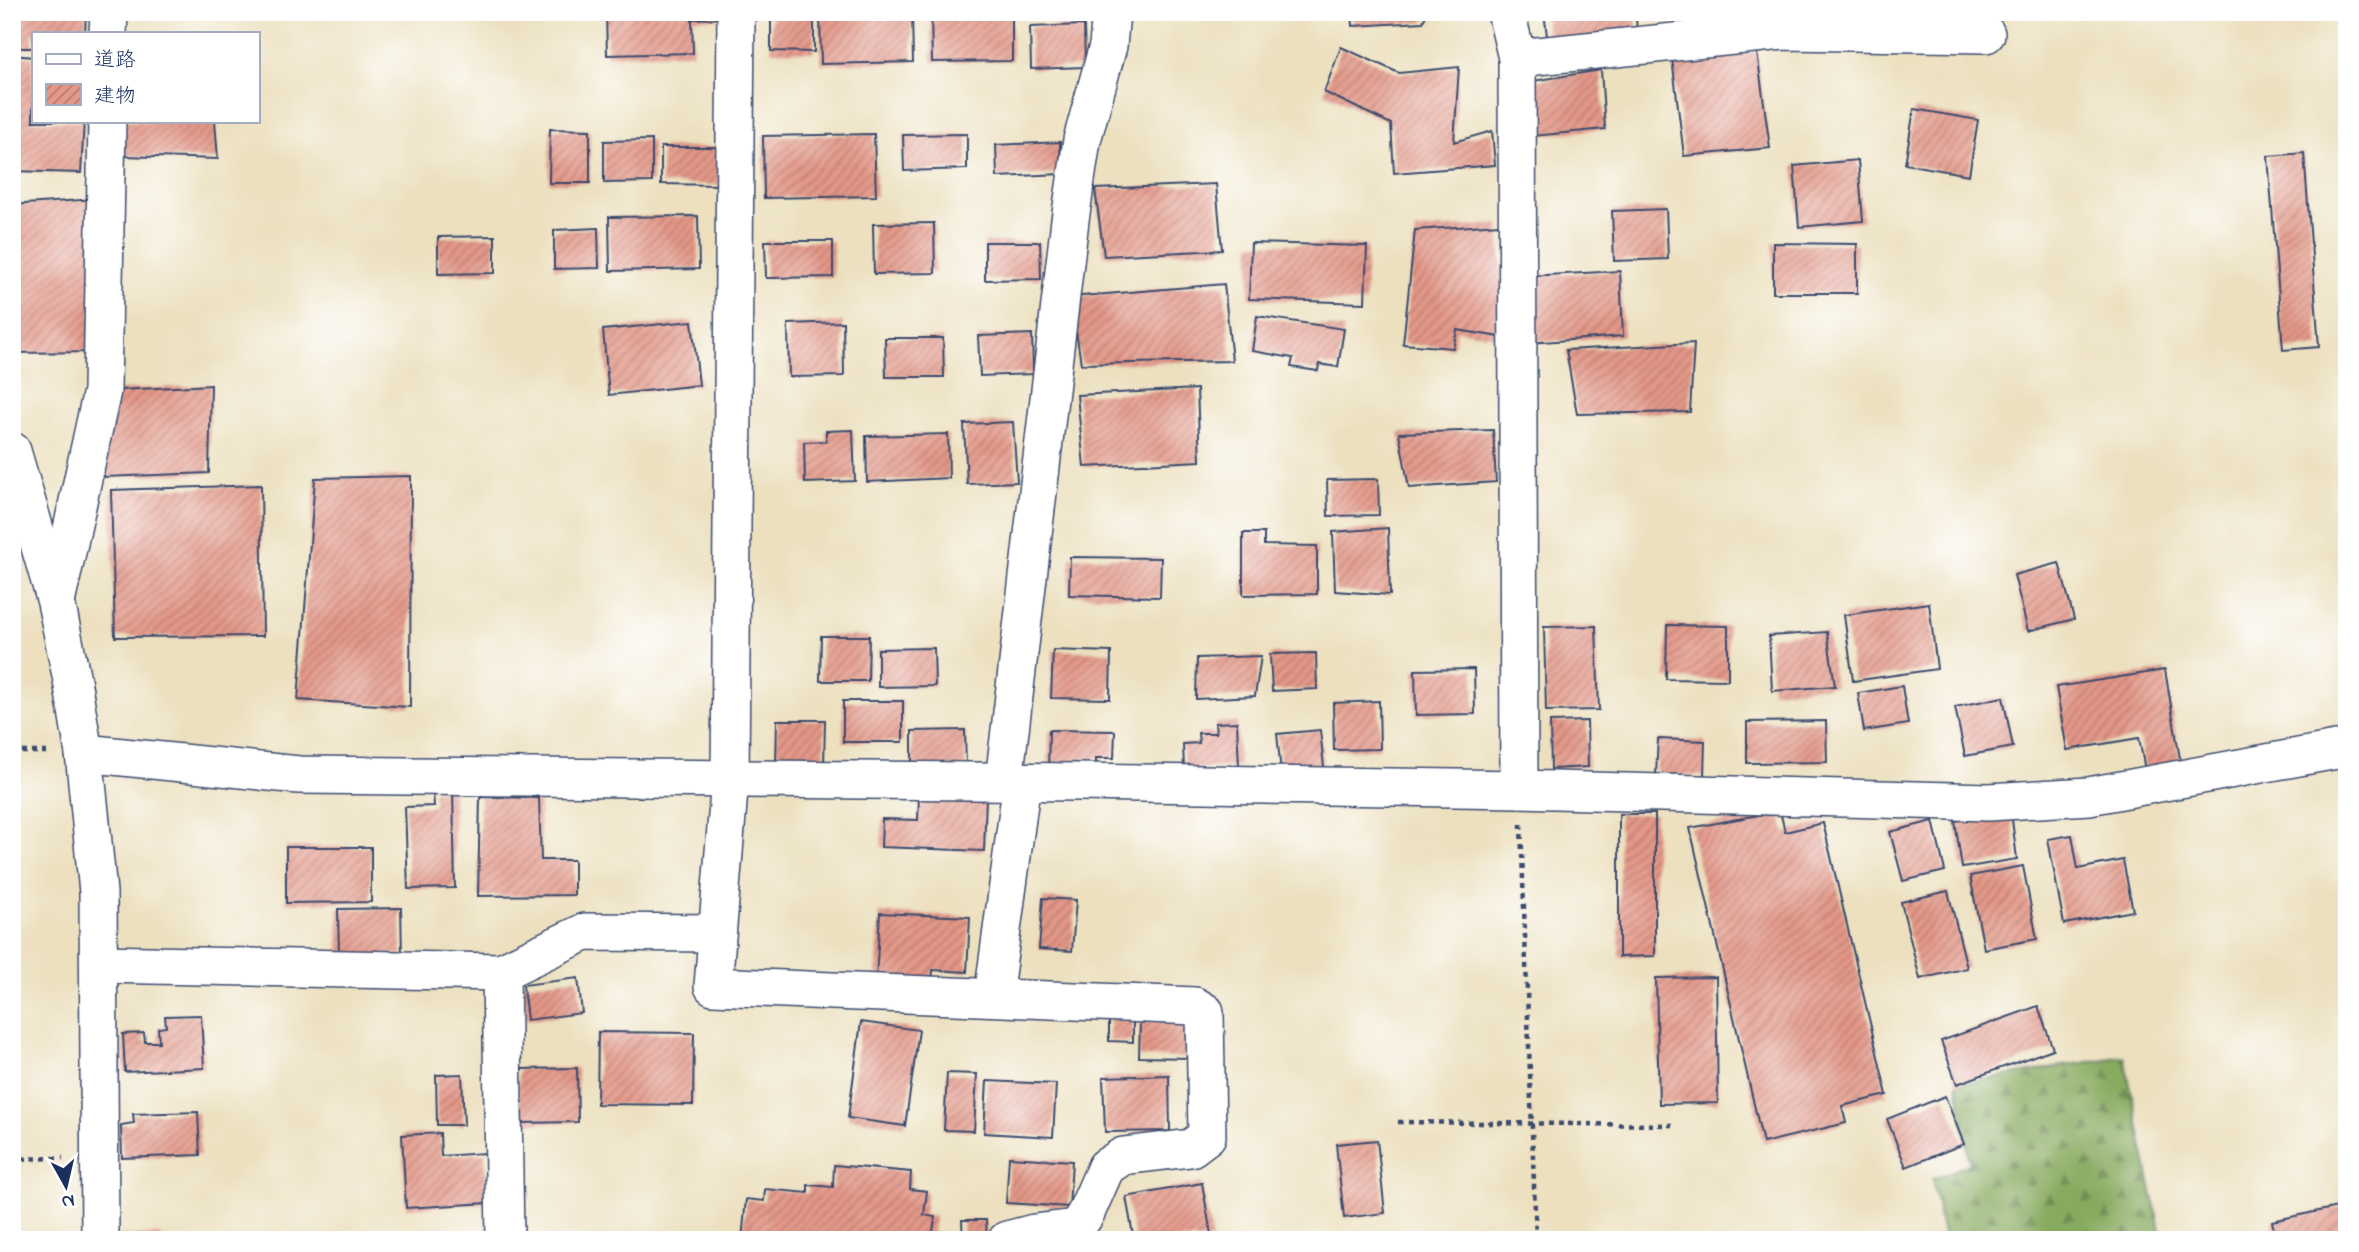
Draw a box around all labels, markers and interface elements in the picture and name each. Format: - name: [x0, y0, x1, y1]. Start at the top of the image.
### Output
- legend: [32, 32, 259, 122]
- text: 道路: [94, 46, 136, 76]
- text: 建物: [94, 82, 136, 112]
- north arrow: [32, 1150, 102, 1220]
- text: N: [60, 1186, 76, 1215]

